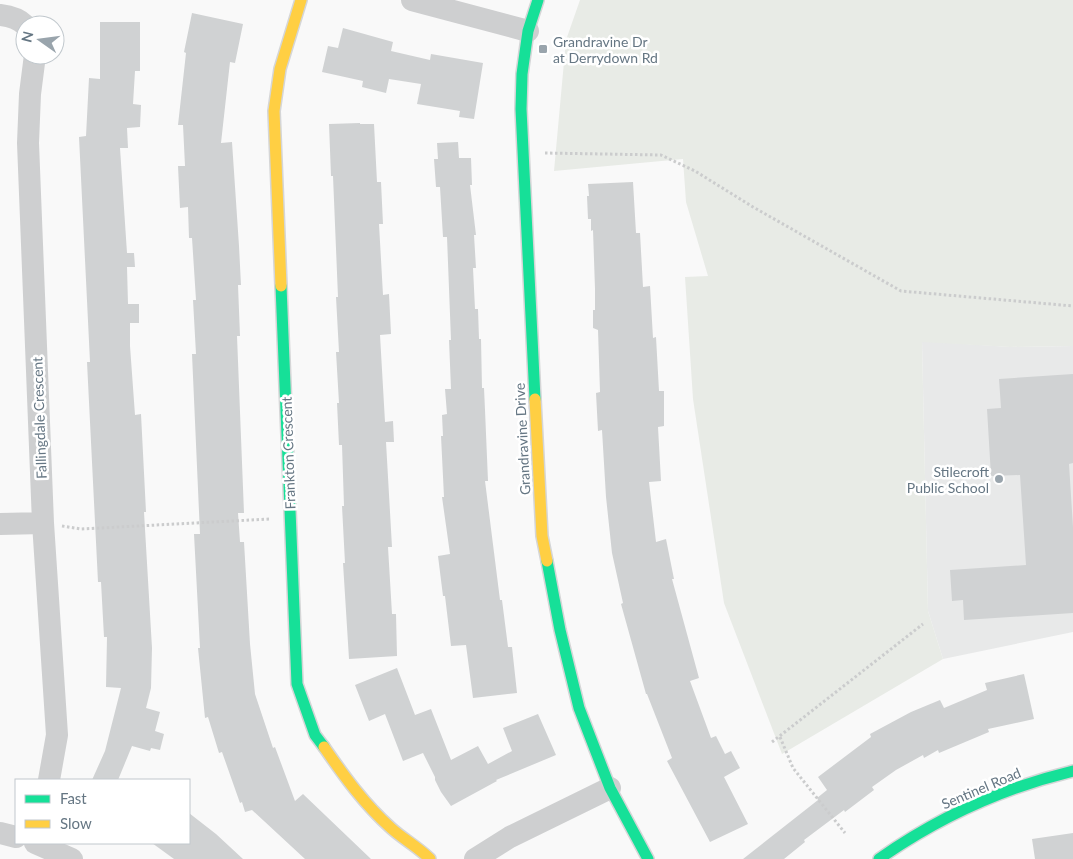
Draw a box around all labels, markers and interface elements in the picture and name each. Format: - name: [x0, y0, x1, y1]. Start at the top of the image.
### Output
- north arrow: [15, 15, 65, 65]
- text: N: [17, 29, 36, 44]
- place label: Grandravine Dr at Derrydown Rd: [553, 33, 658, 66]
- marker: Grandravine Dr at Derrydown Rd: [537, 43, 549, 55]
- street label: Fallingdale Crescent: [28, 357, 50, 479]
- street label: Grandravine Drive: [511, 382, 533, 496]
- street label: Frankton Crescent: [278, 396, 298, 510]
- place label: Stilecroft Public School: [907, 463, 989, 496]
- marker: Stilecroft Public School: [993, 473, 1005, 485]
- street label: Sentinel Road: [939, 764, 1023, 812]
- legend: [15, 779, 190, 844]
- text: Fast: [60, 789, 87, 807]
- text: Slow: [60, 814, 92, 832]

